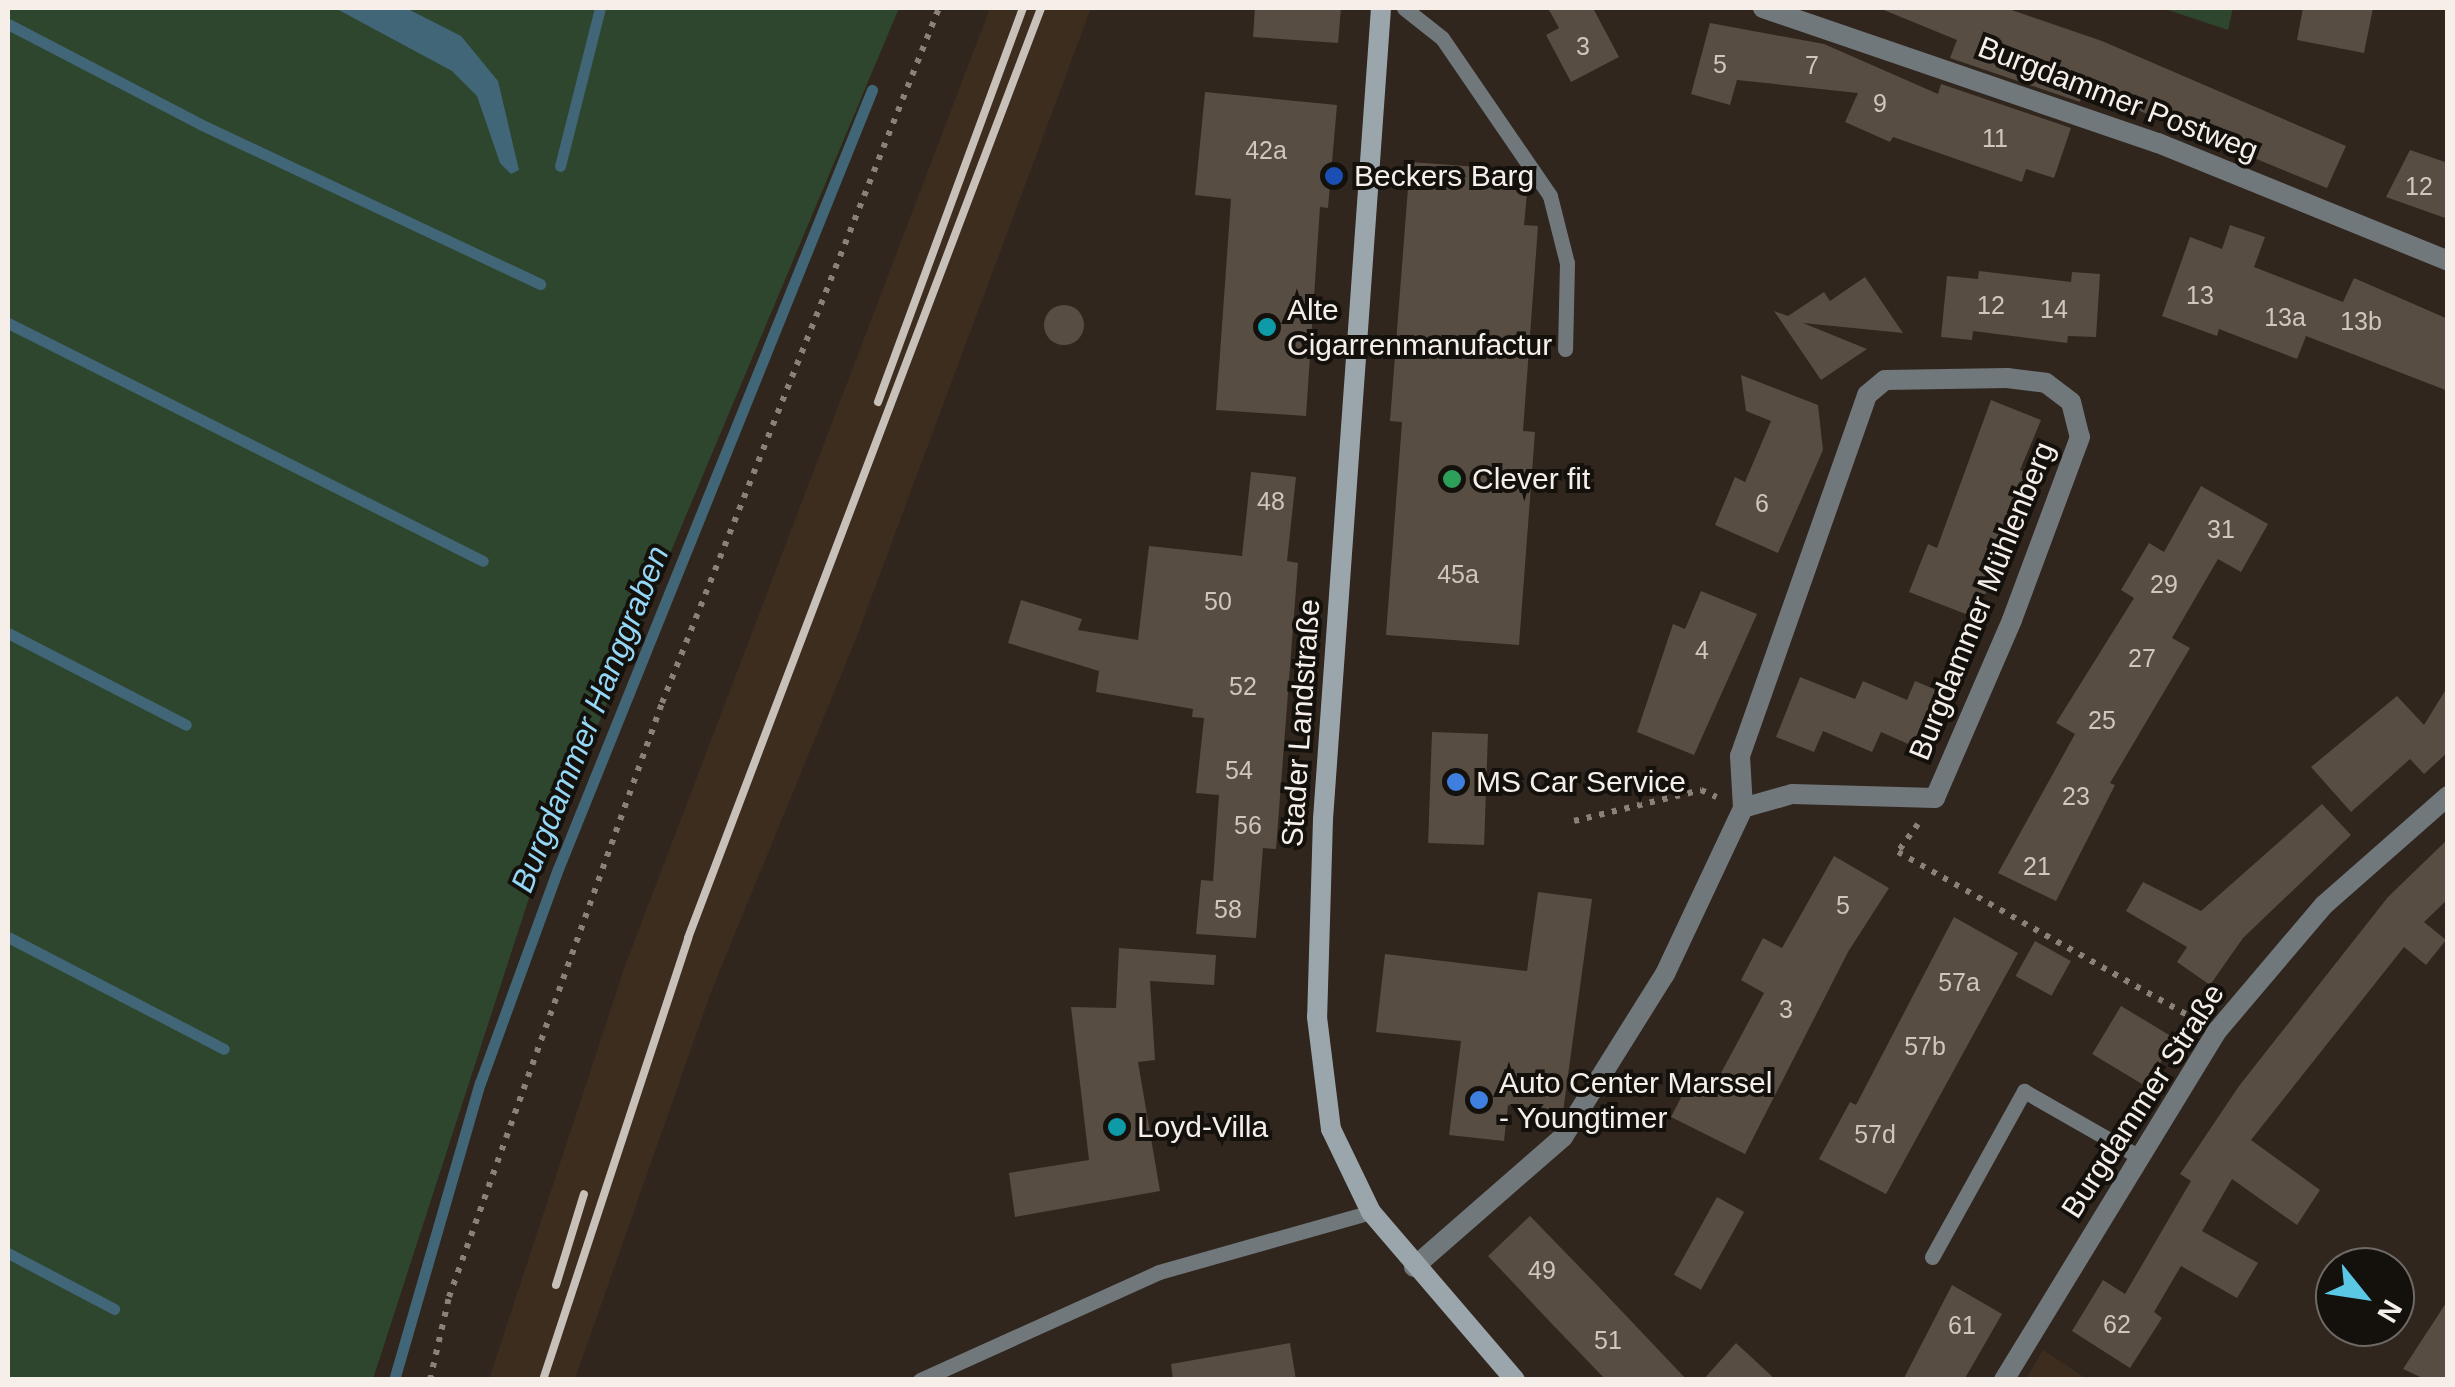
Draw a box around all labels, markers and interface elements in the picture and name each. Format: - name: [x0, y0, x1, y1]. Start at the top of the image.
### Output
- street label: Burgdammer Postweg: [1973, 29, 2263, 169]
- house number: 3: [1576, 31, 1590, 61]
- house number: 5: [1713, 49, 1727, 79]
- house number: 7: [1805, 50, 1819, 80]
- house number: 9: [1873, 88, 1887, 118]
- house number: 11: [1982, 123, 2008, 153]
- house number: 42a: [1245, 135, 1287, 165]
- place label: Beckers Barg: [1354, 158, 1534, 194]
- marker: Beckers Barg: [1323, 165, 1345, 187]
- house number: 12: [2405, 171, 2433, 201]
- house number: 13: [2186, 280, 2214, 310]
- house number: 12: [1977, 290, 2005, 320]
- place label: Alte Cigarrenmanufactur: [1287, 292, 1552, 362]
- house number: 14: [2040, 294, 2068, 324]
- house number: 13a: [2264, 302, 2306, 332]
- house number: 13b: [2340, 306, 2382, 336]
- marker: Alte Cigarrenmanufactur: [1256, 316, 1278, 338]
- street label: Burgdammer Mühlenberg: [1902, 437, 2062, 765]
- place label: Clever fit: [1472, 461, 1590, 497]
- marker: Clever fit: [1441, 468, 1463, 490]
- house number: 48: [1257, 486, 1285, 516]
- house number: 6: [1755, 488, 1769, 518]
- house number: 31: [2207, 514, 2235, 544]
- water label: Burgdammer Hanggraben: [503, 540, 677, 898]
- house number: 45a: [1437, 559, 1479, 589]
- house number: 29: [2150, 569, 2178, 599]
- house number: 50: [1204, 586, 1232, 616]
- street label: Stader Landstraße: [1274, 598, 1328, 848]
- house number: 4: [1695, 635, 1709, 665]
- house number: 27: [2128, 643, 2156, 673]
- house number: 52: [1229, 671, 1257, 701]
- house number: 25: [2088, 705, 2116, 735]
- house number: 54: [1225, 755, 1253, 785]
- place label: MS Car Service: [1476, 764, 1686, 800]
- marker: MS Car Service: [1445, 771, 1467, 793]
- house number: 23: [2062, 781, 2090, 811]
- house number: 56: [1234, 810, 1262, 840]
- house number: 21: [2023, 851, 2051, 881]
- house number: 5: [1836, 890, 1850, 920]
- house number: 58: [1214, 894, 1242, 924]
- house number: 57a: [1938, 967, 1980, 997]
- street label: Burgdammer Straße: [2054, 977, 2232, 1225]
- house number: 3: [1779, 994, 1793, 1024]
- house number: 57b: [1904, 1031, 1946, 1061]
- place label: Auto Center Marssel - Youngtimer: [1499, 1065, 1772, 1136]
- marker: Auto Center Marssel - Youngtimer: [1468, 1089, 1490, 1111]
- place label: Loyd-Villa: [1137, 1109, 1268, 1145]
- marker: Loyd-Villa: [1106, 1116, 1128, 1138]
- house number: 57d: [1854, 1119, 1896, 1149]
- north arrow: [2315, 1247, 2415, 1347]
- house number: 49: [1528, 1255, 1556, 1285]
- text: N: [2371, 1295, 2408, 1328]
- house number: 62: [2103, 1309, 2131, 1339]
- house number: 61: [1948, 1310, 1976, 1340]
- house number: 51: [1594, 1325, 1622, 1355]

